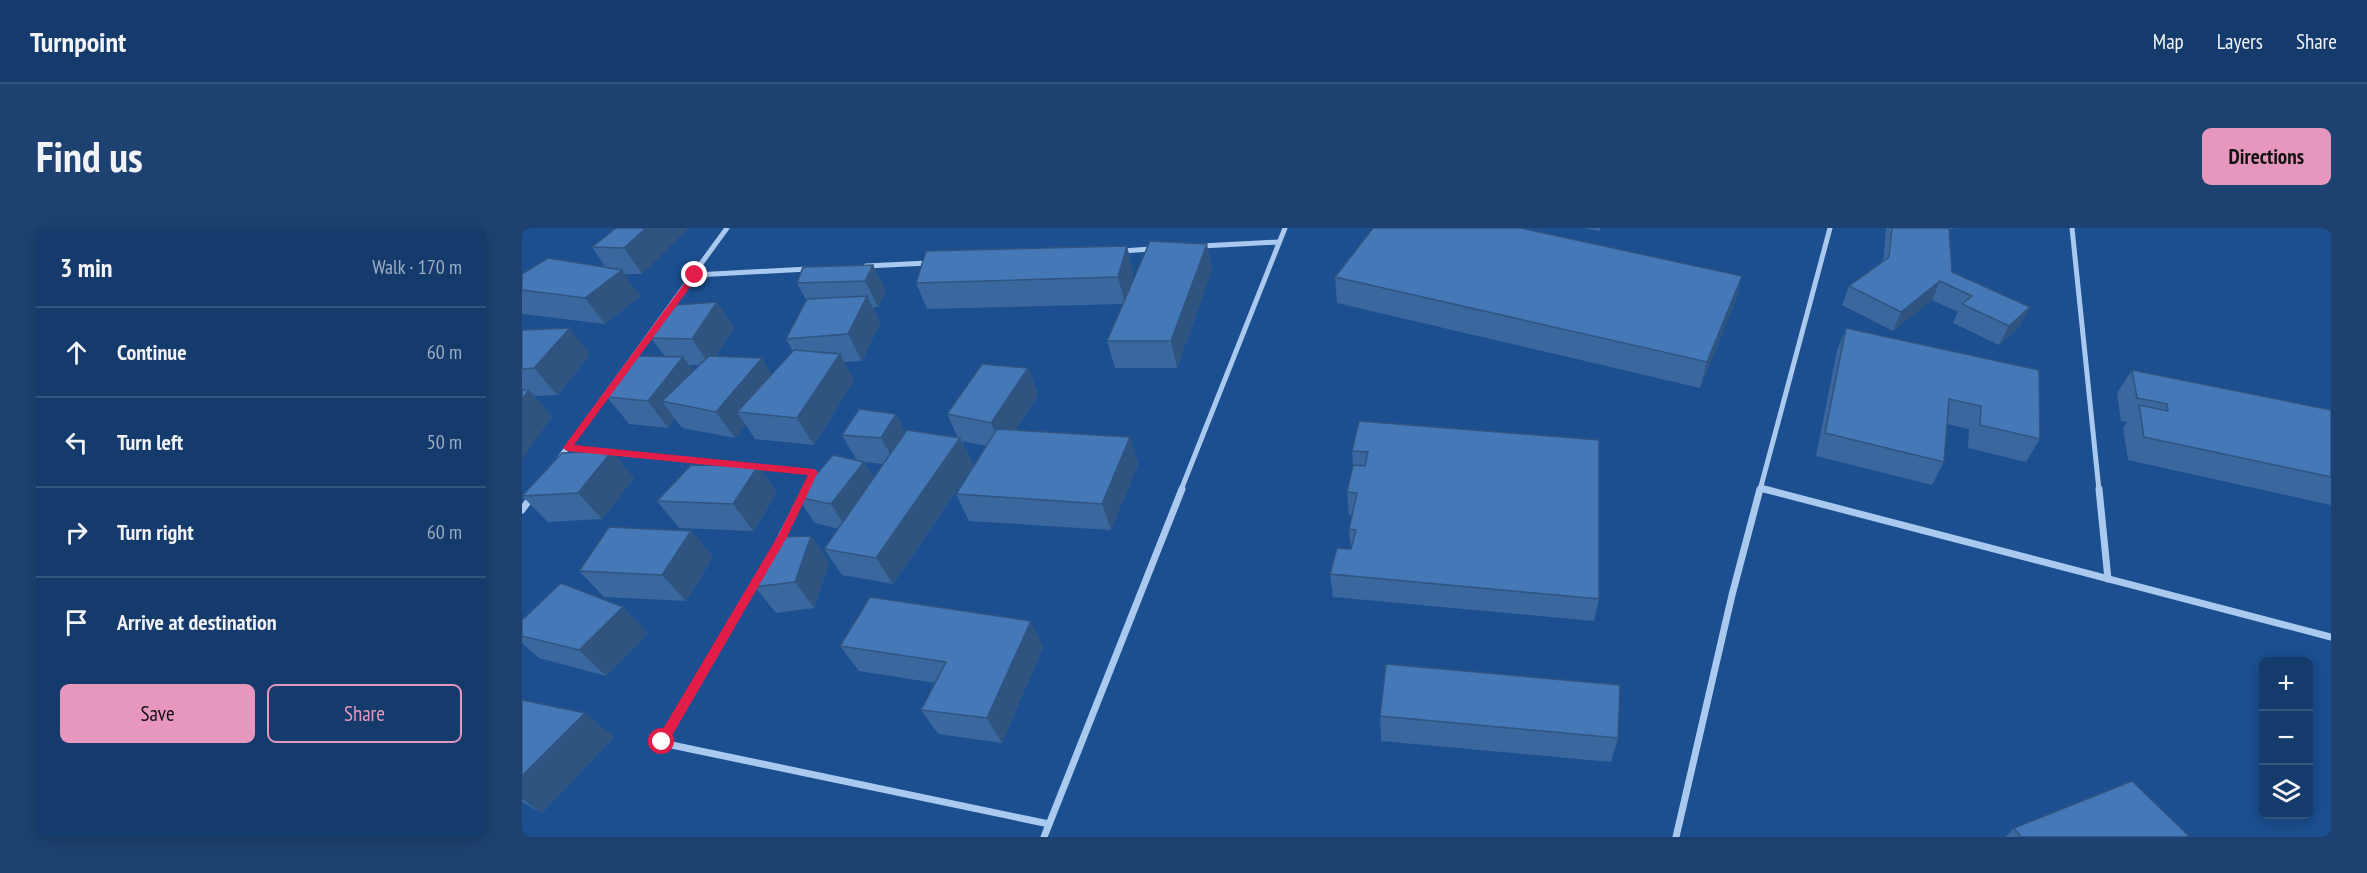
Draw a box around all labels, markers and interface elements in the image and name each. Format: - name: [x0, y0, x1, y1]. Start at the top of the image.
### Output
- text: Turnpoint: [30, 23, 126, 60]
- text: Map: [2153, 28, 2184, 55]
- text: Layers: [2217, 28, 2263, 55]
- text: Share: [2296, 28, 2337, 55]
- button: Directions: [2202, 128, 2331, 185]
- text: Find us: [36, 129, 143, 184]
- text: 3 min: [60, 251, 113, 284]
- text: Walk · 170 m: [372, 254, 462, 280]
- route end: [681, 261, 707, 287]
- icon: ahead: [60, 336, 93, 369]
- text: Continue: [117, 338, 187, 366]
- text: 60 m: [427, 339, 462, 365]
- icon: left: [60, 426, 93, 459]
- text: Turn left: [117, 428, 183, 456]
- text: 50 m: [427, 429, 462, 455]
- icon: right: [60, 516, 93, 549]
- text: Turn right: [117, 518, 194, 546]
- text: 60 m: [427, 519, 462, 545]
- icon: arrive: [60, 606, 93, 639]
- text: Arrive at destination: [117, 608, 277, 636]
- map controls: [2259, 657, 2313, 819]
- button: +: [2259, 657, 2313, 711]
- button: Save: [60, 684, 255, 743]
- button: Share: [267, 684, 462, 743]
- button: −: [2259, 711, 2313, 765]
- route start: [648, 728, 674, 754]
- button: layers: [2259, 765, 2313, 819]

